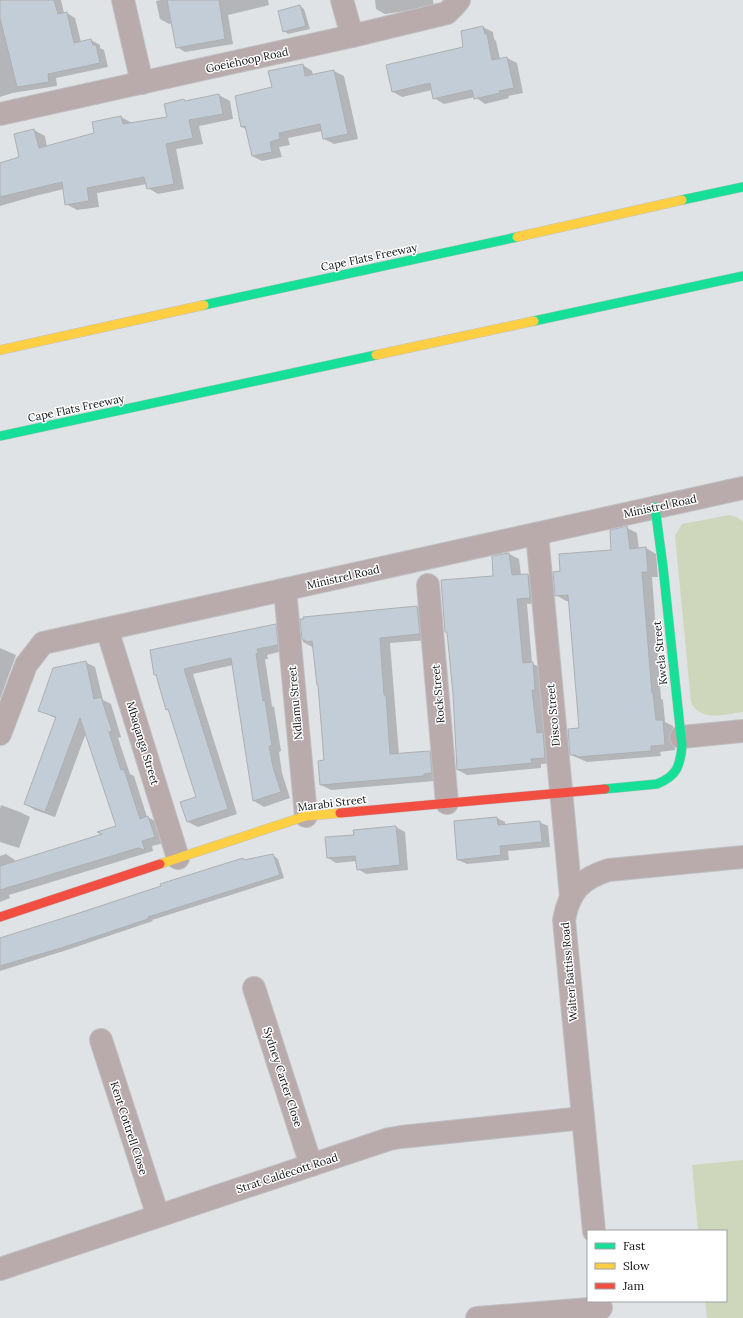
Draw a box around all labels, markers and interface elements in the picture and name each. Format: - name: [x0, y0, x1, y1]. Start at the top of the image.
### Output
- street label: Goeiehoop Road: [204, 44, 290, 76]
- street label: Cape Flats Freeway: [320, 240, 419, 274]
- street label: Cape Flats Freeway: [27, 391, 126, 425]
- street label: Ministrel Road: [622, 491, 698, 521]
- street label: Ministrel Road: [305, 562, 381, 592]
- street label: Kwela Street: [650, 620, 670, 686]
- street label: Rock Street: [428, 663, 448, 724]
- street label: Ndlamu Street: [285, 665, 305, 740]
- street label: Disco Street: [543, 682, 563, 747]
- street label: Mbaqanga Street: [124, 700, 163, 787]
- street label: Marabi Street: [297, 792, 368, 814]
- street label: Walter Battiss Road: [558, 921, 580, 1022]
- street label: Sydney Carter Close: [260, 1025, 306, 1129]
- street label: Kent Cottrell Close: [107, 1079, 151, 1177]
- street label: Strat Caldecott Road: [234, 1150, 340, 1196]
- legend: [587, 1230, 727, 1302]
- text: Fast: [623, 1238, 646, 1253]
- text: Slow: [623, 1258, 650, 1273]
- text: Jam: [622, 1278, 644, 1293]

